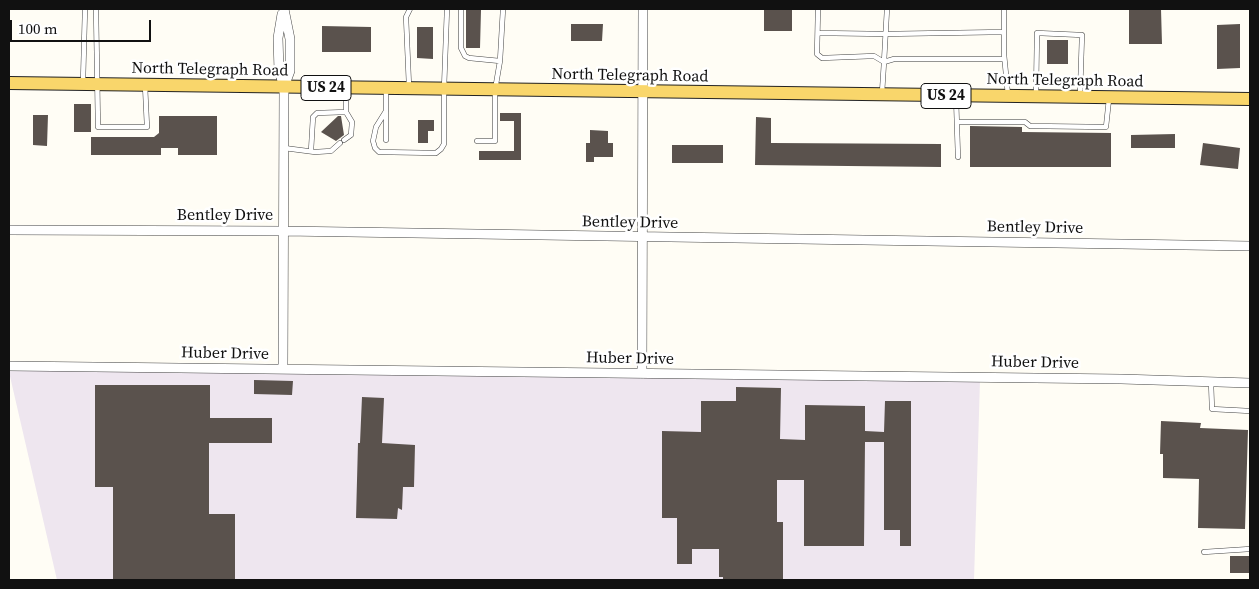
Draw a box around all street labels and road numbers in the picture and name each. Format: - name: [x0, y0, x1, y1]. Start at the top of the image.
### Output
- street label: North Telegraph Road: [131, 59, 289, 81]
- street label: North Telegraph Road: [551, 65, 709, 87]
- street label: North Telegraph Road: [986, 70, 1144, 92]
- road number: US 24: [301, 76, 351, 100]
- road number: US 24: [921, 84, 971, 108]
- street label: Bentley Drive: [177, 206, 273, 226]
- street label: Bentley Drive: [582, 213, 678, 233]
- street label: Bentley Drive: [987, 218, 1083, 238]
- street label: Huber Drive: [181, 344, 269, 364]
- street label: Huber Drive: [586, 349, 674, 369]
- street label: Huber Drive: [991, 353, 1079, 373]

